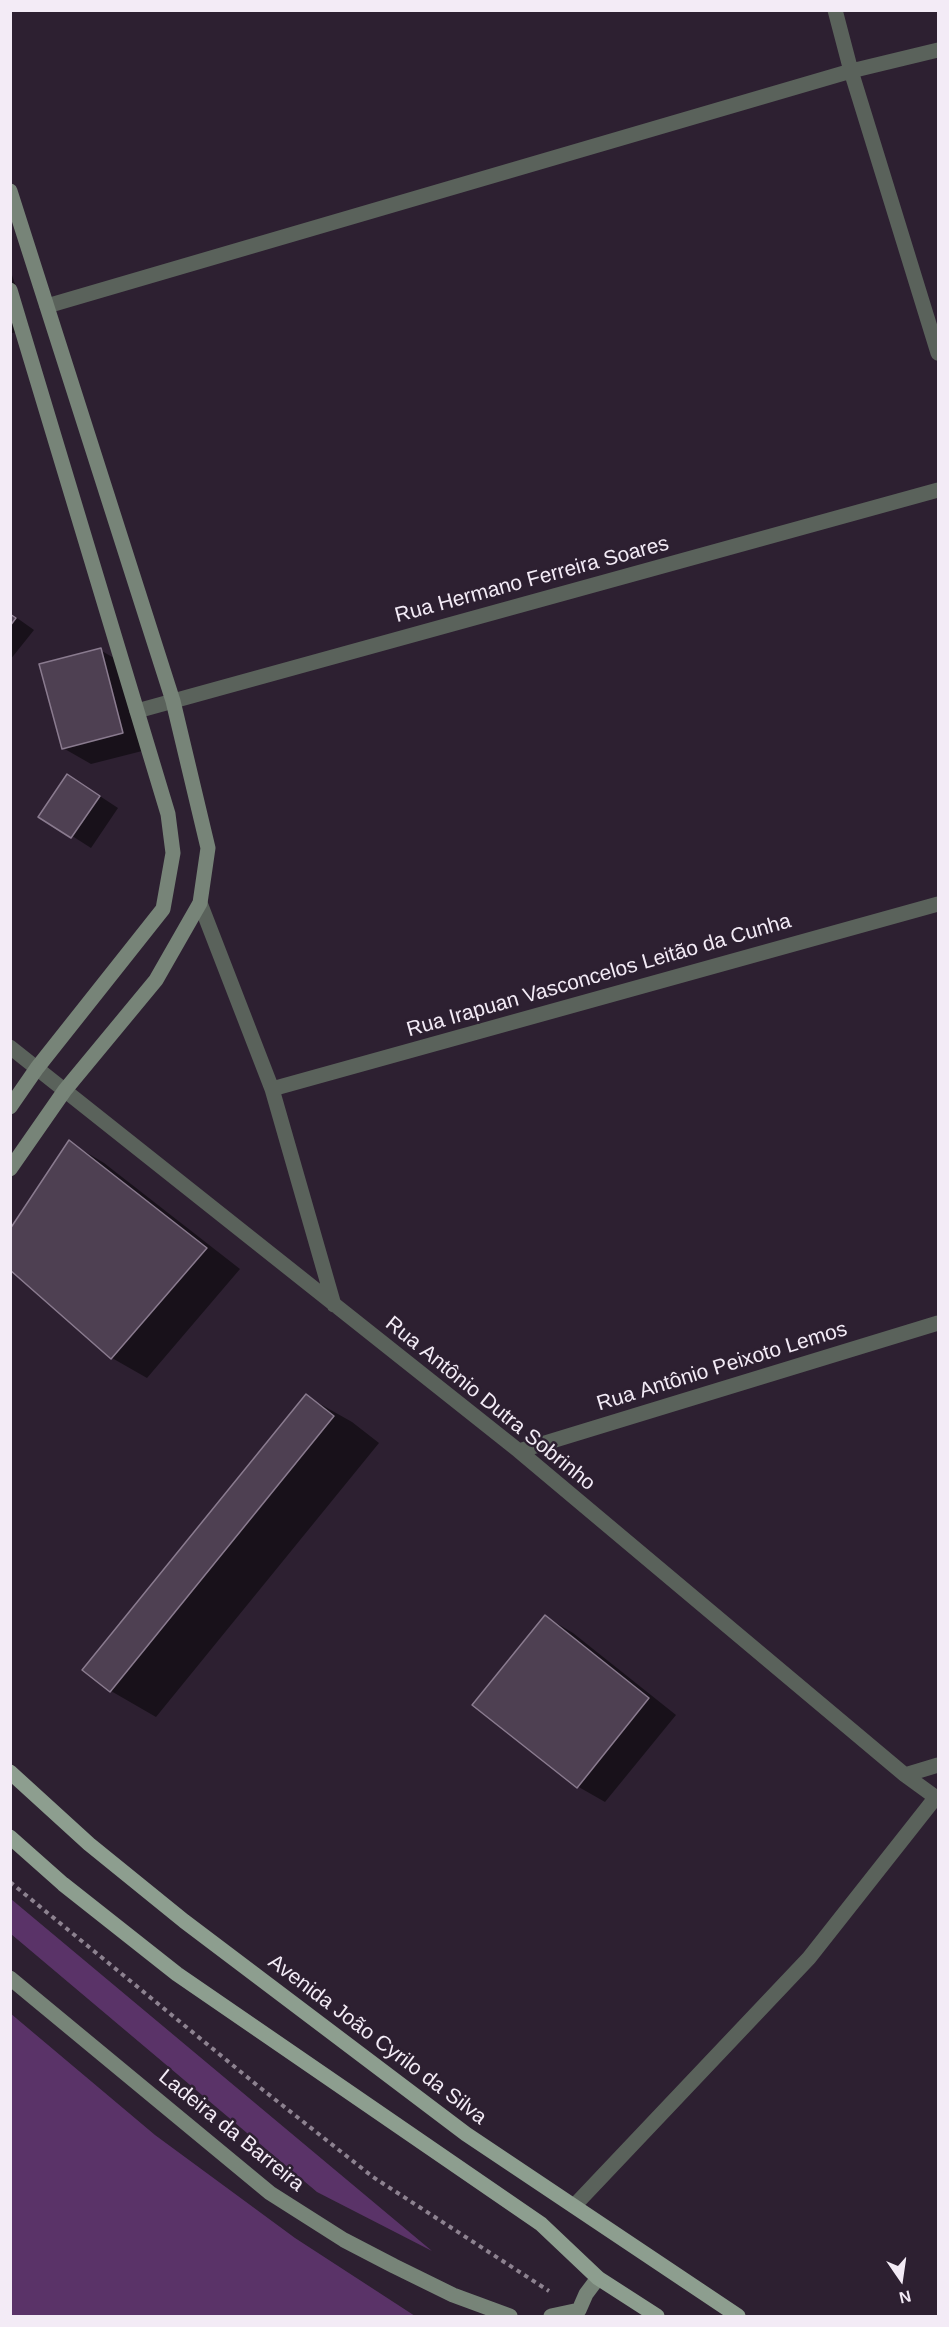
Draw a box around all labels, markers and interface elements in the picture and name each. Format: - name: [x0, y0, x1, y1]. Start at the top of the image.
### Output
- street label: Rua Hermano Ferreira Soares: [392, 531, 672, 629]
- street label: Rua Irapuan Vasconcelos Leitão da Cunha: [404, 909, 794, 1043]
- street label: Rua Antônio Dutra Sobrinho: [380, 1312, 600, 1496]
- street label: Rua Antônio Peixoto Lemos: [594, 1317, 850, 1417]
- street label: Avenida João Cyrilo da Silva: [263, 1950, 491, 2130]
- street label: Ladeira da Barreira: [153, 2065, 309, 2197]
- north arrow: [871, 2249, 931, 2309]
- text: N: [898, 2287, 913, 2307]

